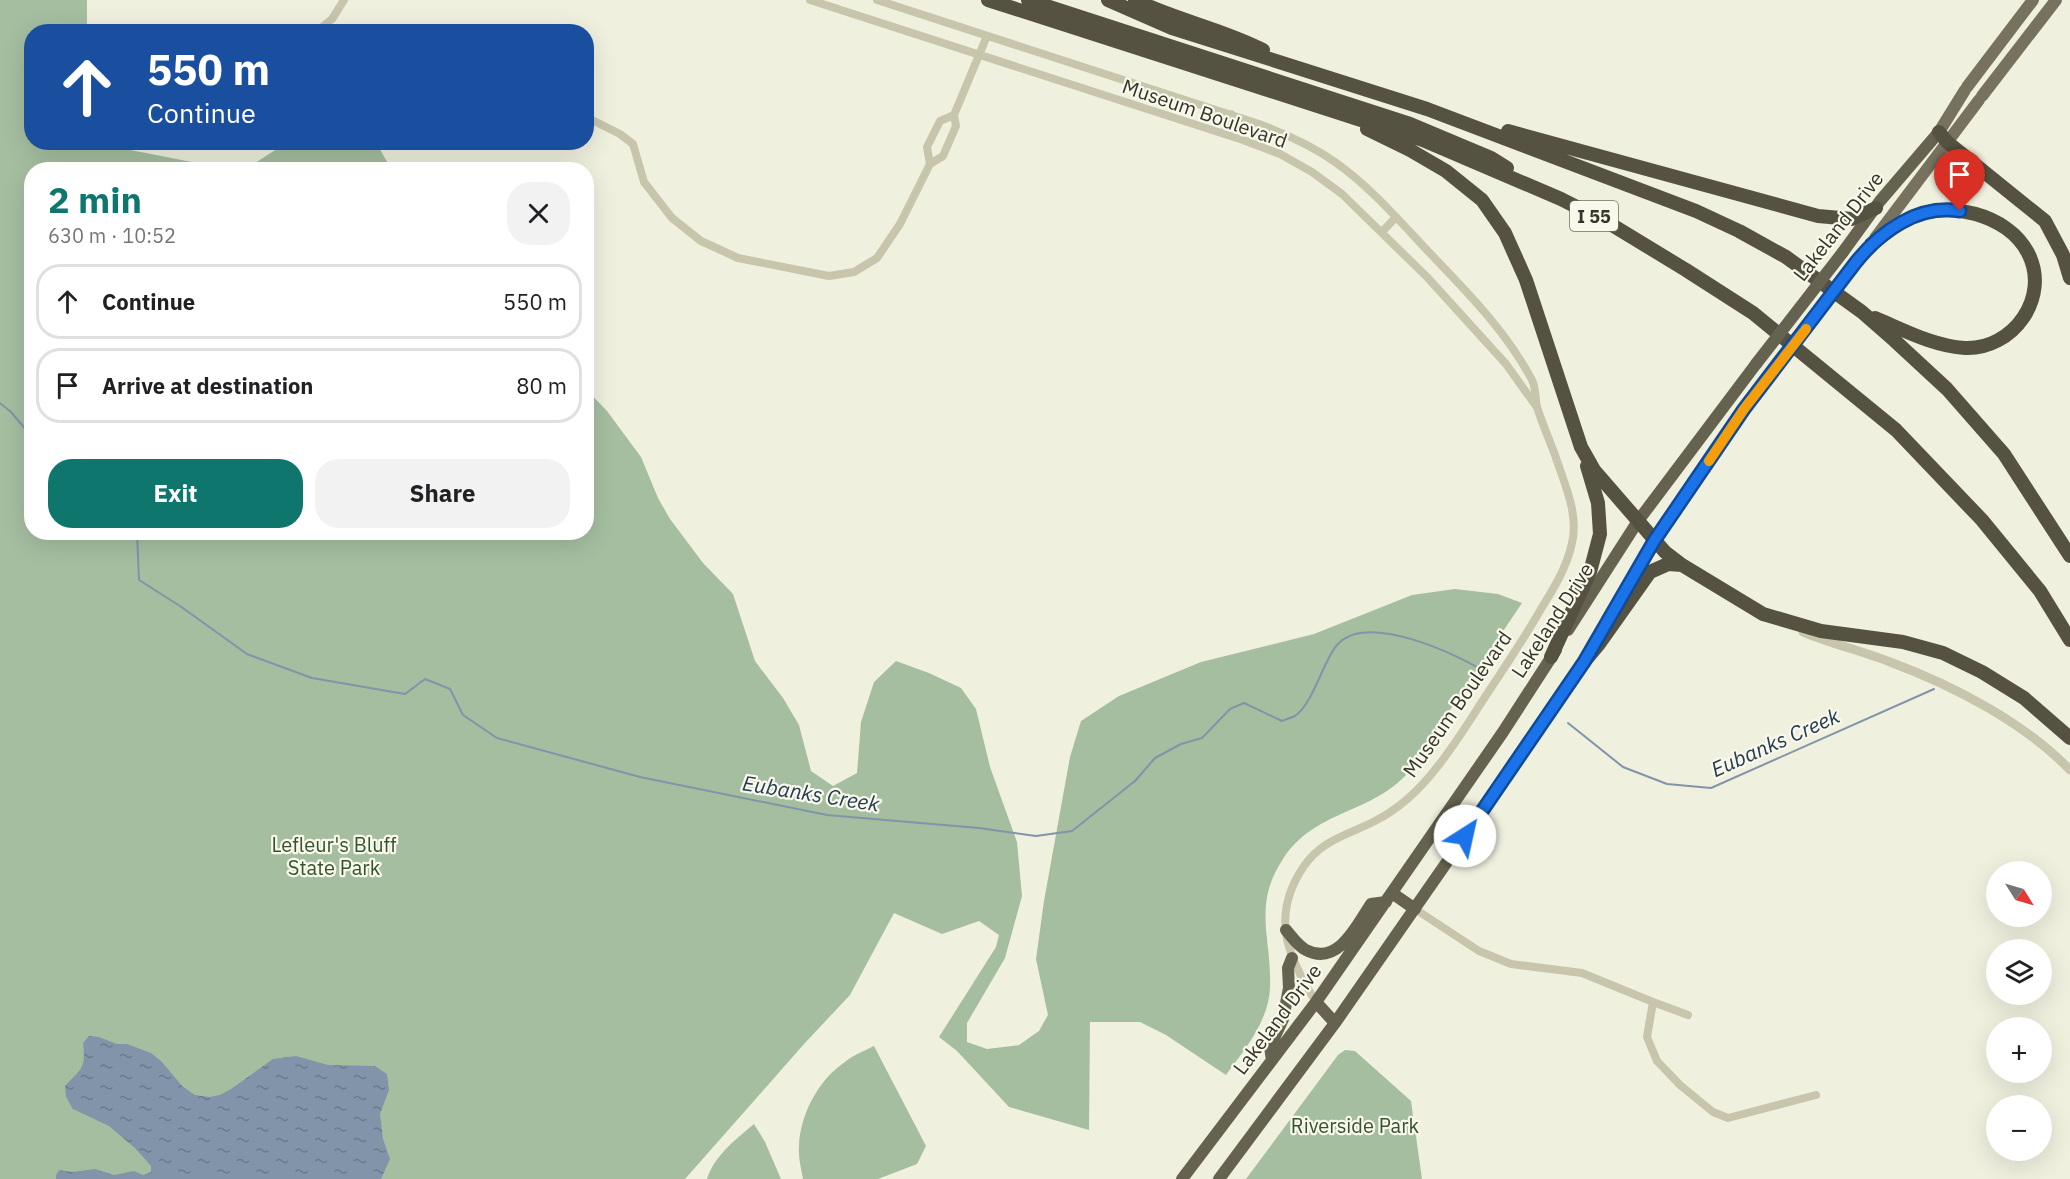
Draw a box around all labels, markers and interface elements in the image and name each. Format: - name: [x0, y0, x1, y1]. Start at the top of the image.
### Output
- text: 550 m: [147, 42, 270, 97]
- icon: ahead: [48, 48, 126, 126]
- street label: Museum Boulevard: [1119, 72, 1291, 154]
- text: Continue: [147, 95, 256, 130]
- pin: [1934, 149, 1985, 211]
- icon: arrive: [1943, 158, 1976, 191]
- street label: Lakeland Drive: [1787, 166, 1889, 286]
- text: 2 min: [48, 176, 142, 223]
- button: close: [507, 182, 570, 245]
- road number: I 55: [1570, 201, 1618, 231]
- text: 630 m · 10:52: [48, 222, 176, 249]
- icon: ahead: [51, 285, 84, 318]
- text: Continue: [102, 287, 195, 316]
- text: 550 m: [503, 287, 567, 316]
- icon: arrive: [51, 369, 84, 402]
- text: Arrive at destination: [102, 371, 313, 400]
- text: 80 m: [516, 371, 567, 400]
- button: Exit: [48, 459, 303, 528]
- button: Share: [315, 459, 570, 528]
- street label: Lakeland Drive: [1505, 557, 1599, 683]
- street label: Museum Boulevard: [1396, 625, 1518, 783]
- water label: Eubanks Creek: [1706, 701, 1845, 783]
- water label: Eubanks Creek: [741, 768, 882, 818]
- position arrow: [1433, 804, 1497, 868]
- park label: Lefleur's Bluff State Park: [271, 831, 397, 881]
- north arrow: [1986, 861, 2052, 927]
- map controls: [1986, 861, 2052, 1161]
- button: layers: [1986, 939, 2052, 1005]
- street label: Lakeland Drive: [1226, 958, 1328, 1080]
- button: +: [1986, 1017, 2052, 1083]
- button: −: [1986, 1095, 2052, 1161]
- park label: Riverside Park: [1291, 1112, 1420, 1139]

